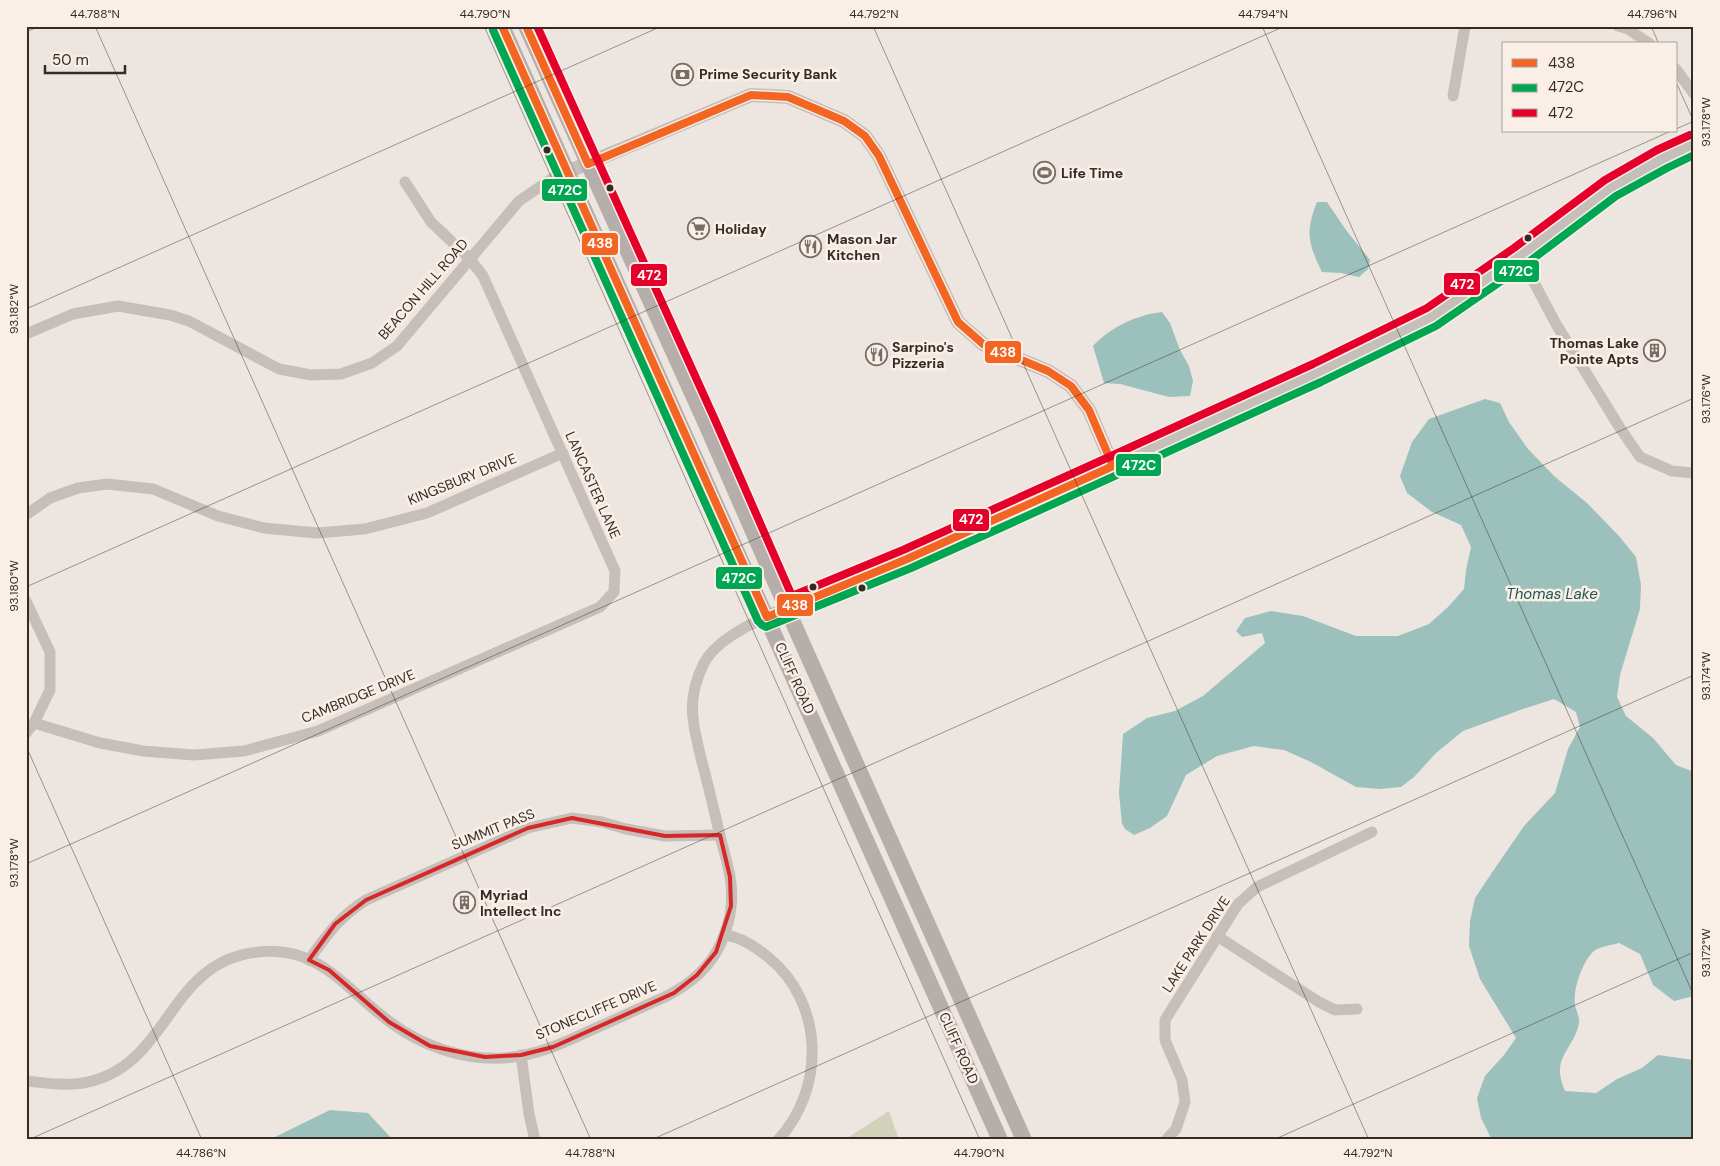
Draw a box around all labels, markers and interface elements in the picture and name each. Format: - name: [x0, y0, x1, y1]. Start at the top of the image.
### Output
- text: 44.788°N: [70, 6, 120, 22]
- text: 44.790°N: [460, 6, 510, 22]
- text: 44.792°N: [849, 6, 899, 22]
- text: 44.794°N: [1238, 6, 1288, 22]
- text: 44.796°N: [1627, 6, 1677, 22]
- scale bar: [45, 42, 125, 74]
- legend: [1502, 42, 1678, 132]
- text: 50 m: [52, 50, 89, 70]
- text: 438: [1548, 53, 1575, 73]
- bank icon: Prime Security Bank: [671, 62, 695, 86]
- place label: Prime Security Bank: [699, 65, 837, 83]
- text: 472C: [1548, 77, 1584, 97]
- text: 93.178°W: [1698, 97, 1714, 147]
- text: 472: [1548, 103, 1573, 123]
- unlabelled marker: [542, 145, 552, 155]
- sports icon: Life Time: [1033, 161, 1057, 185]
- place label: Life Time: [1061, 164, 1123, 182]
- line badge: 472C: [541, 178, 588, 202]
- text: 472C: [548, 181, 582, 199]
- unlabelled marker: [605, 183, 615, 193]
- supermarket icon: Holiday: [687, 217, 711, 241]
- place label: Holiday: [715, 220, 767, 238]
- place label: Mason Jar Kitchen: [827, 230, 897, 264]
- line badge: 438: [581, 232, 619, 256]
- unlabelled marker: [1523, 233, 1533, 243]
- text: 438: [587, 234, 613, 252]
- street label: BEACON HILL ROAD: [374, 235, 472, 343]
- restaurant icon: Mason Jar Kitchen: [799, 235, 823, 259]
- line badge: 472C: [1493, 259, 1540, 283]
- text: 472C: [1499, 262, 1533, 280]
- line badge: 472: [630, 263, 668, 287]
- text: 472: [637, 266, 661, 284]
- line badge: 472: [1443, 272, 1481, 296]
- text: 472: [1450, 275, 1474, 293]
- text: 93.182°W: [6, 284, 22, 334]
- place label: Thomas Lake Pointe Apts: [1549, 334, 1639, 368]
- place label: Sarpino's Pizzeria: [892, 338, 954, 372]
- building icon: Thomas Lake Pointe Apts: [1643, 339, 1667, 363]
- line badge: 438: [984, 340, 1022, 364]
- restaurant icon: Sarpino's Pizzeria: [864, 343, 888, 367]
- text: 438: [990, 343, 1016, 361]
- text: 93.176°W: [1698, 374, 1714, 424]
- street label: LANCASTER LANE: [561, 429, 625, 541]
- street label: KINGSBURY DRIVE: [405, 449, 519, 509]
- line badge: 472C: [1115, 453, 1162, 477]
- text: 472C: [1122, 456, 1156, 474]
- line badge: 472: [952, 508, 990, 532]
- text: 472: [959, 510, 983, 528]
- text: 93.180°W: [6, 560, 22, 612]
- line badge: 472C: [715, 566, 763, 590]
- text: 472C: [722, 569, 756, 587]
- unlabelled marker: [808, 582, 818, 592]
- unlabelled marker: [857, 583, 867, 593]
- water label: Thomas Lake: [1506, 584, 1598, 604]
- line badge: 438: [776, 593, 814, 617]
- text: 438: [782, 596, 808, 614]
- street label: CLIFF ROAD: [771, 639, 819, 717]
- text: 93.174°W: [1698, 651, 1714, 701]
- street label: CAMBRIDGE DRIVE: [298, 665, 418, 727]
- street label: SUMMIT PASS: [449, 804, 537, 854]
- text: 93.178°W: [6, 838, 22, 888]
- place label: Myriad Intellect Inc: [480, 886, 561, 920]
- building icon: Myriad Intellect Inc: [452, 891, 476, 915]
- street label: LAKE PARK DRIVE: [1158, 892, 1234, 996]
- text: 93.172°W: [1698, 928, 1714, 978]
- street label: STONECLIFFE DRIVE: [533, 976, 659, 1044]
- street label: CLIFF ROAD: [935, 1009, 983, 1087]
- text: 44.786°N: [176, 1145, 226, 1161]
- text: 44.788°N: [565, 1145, 615, 1161]
- text: 44.790°N: [954, 1145, 1004, 1161]
- text: 44.792°N: [1343, 1145, 1393, 1161]

